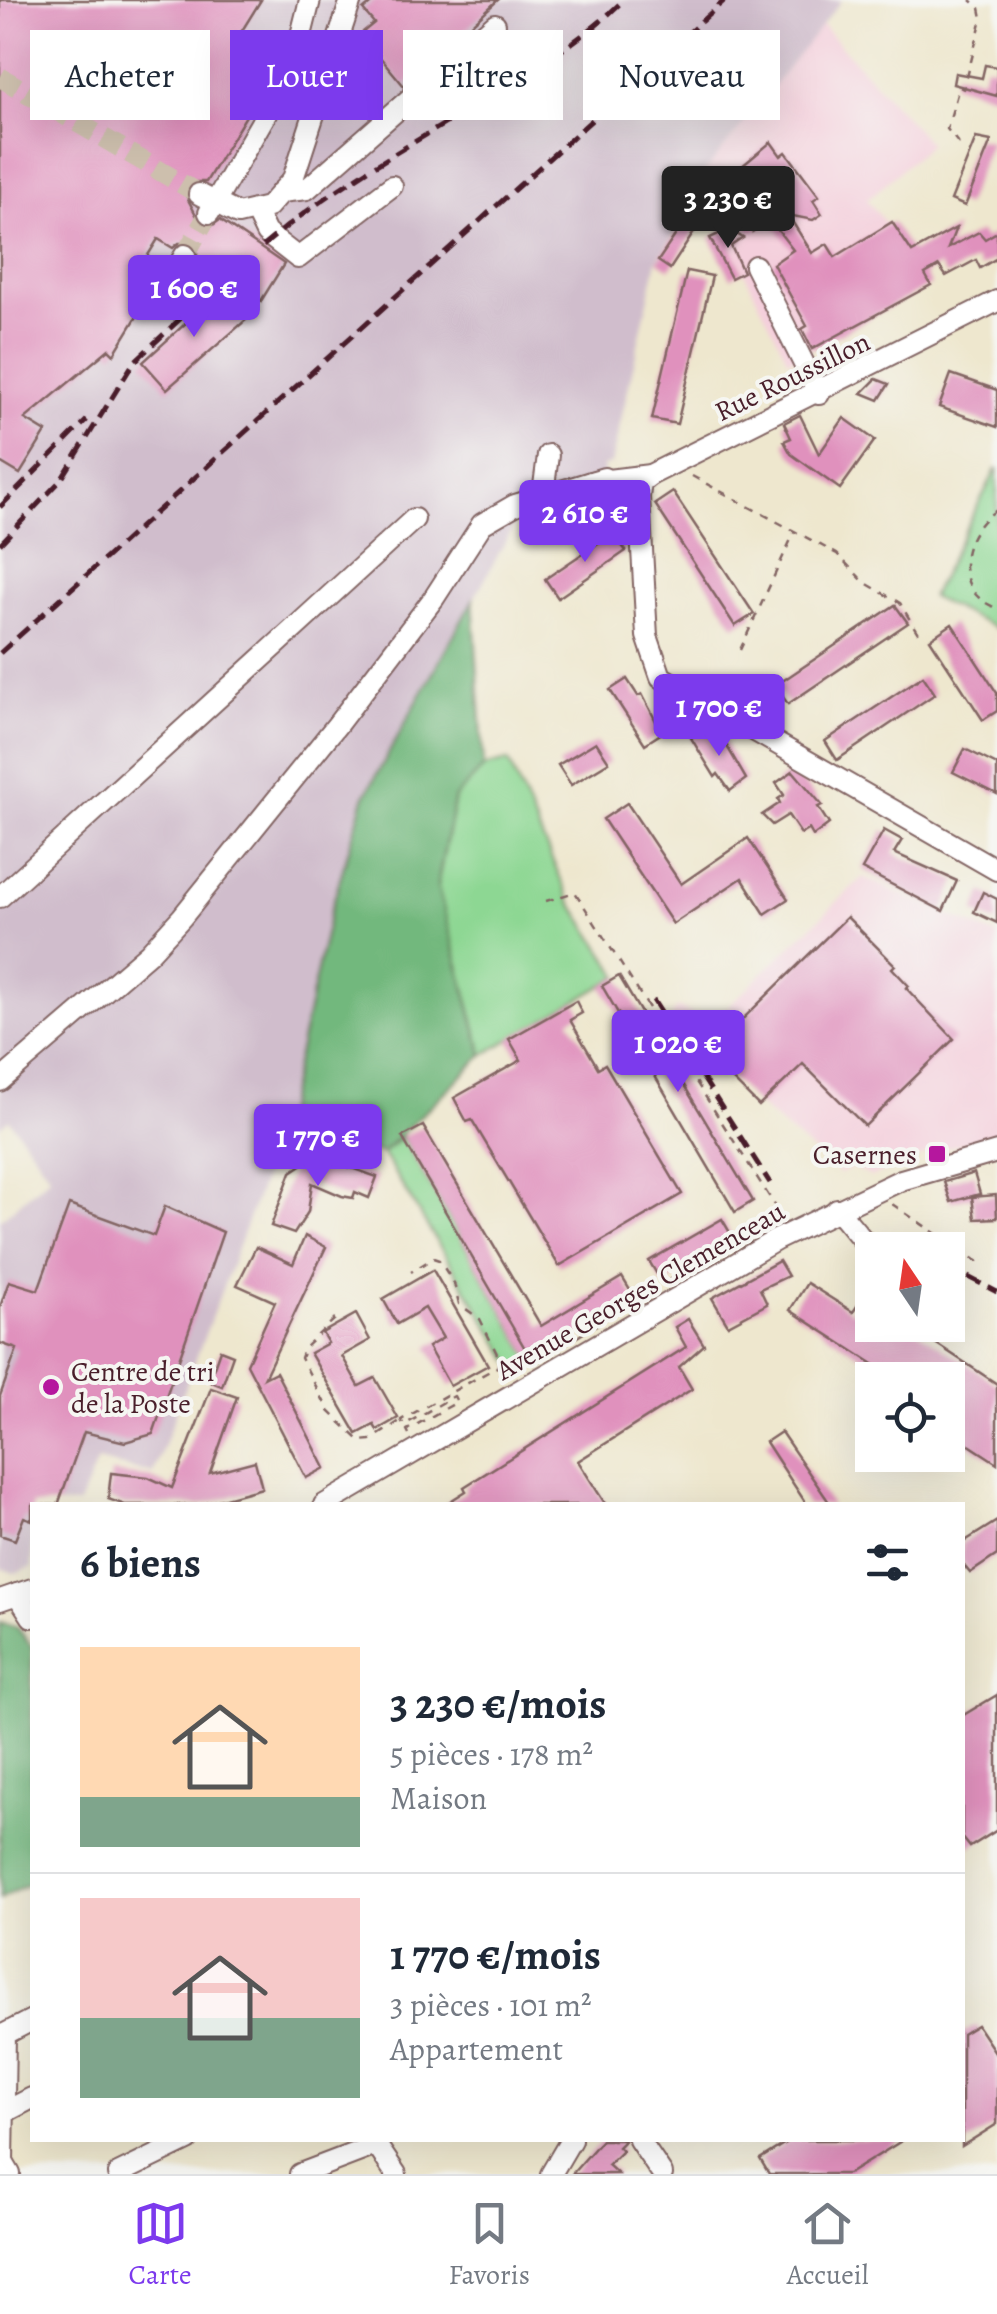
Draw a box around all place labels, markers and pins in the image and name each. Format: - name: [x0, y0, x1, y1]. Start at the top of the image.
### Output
- pin: 3 230 €: [636, 166, 820, 251]
- pin: 1 600 €: [102, 255, 286, 340]
- pin: 2 610 €: [493, 480, 677, 565]
- pin: 1 700 €: [627, 674, 811, 759]
- pin: 1 020 €: [586, 1010, 770, 1095]
- pin: 1 770 €: [226, 1104, 410, 1189]
- place label: Casernes: [813, 1136, 917, 1174]
- marker: Casernes: [926, 1143, 948, 1165]
- place label: Centre de tri de la Poste: [71, 1353, 215, 1423]
- marker: Centre de tri de la Poste: [40, 1376, 62, 1398]

